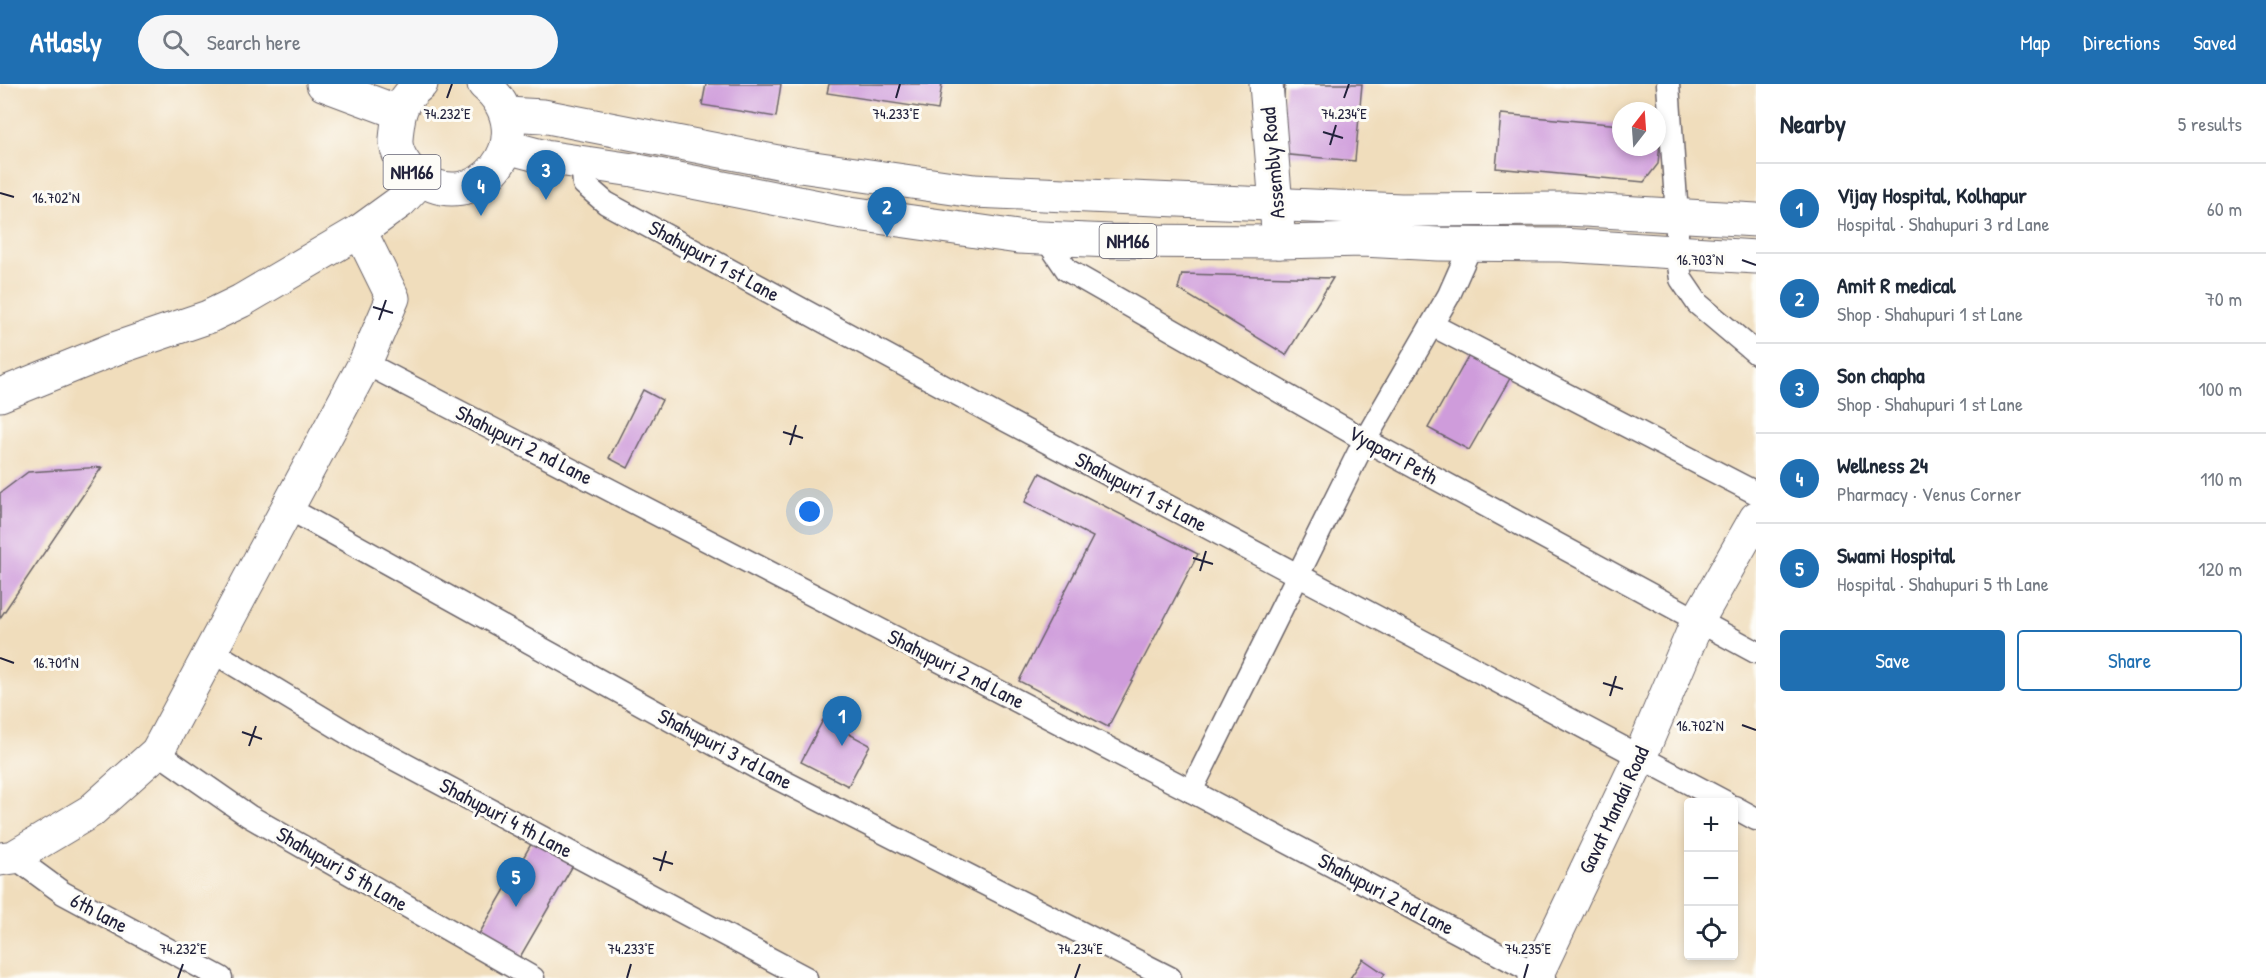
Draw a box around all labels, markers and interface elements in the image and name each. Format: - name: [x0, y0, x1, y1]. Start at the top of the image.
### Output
- search box: [138, 15, 558, 69]
- text: Atlasly: [30, 23, 102, 61]
- icon: search: [159, 26, 192, 59]
- text: Search here: [207, 27, 301, 57]
- text: Map: [2020, 28, 2050, 57]
- text: Directions: [2083, 28, 2160, 57]
- text: Saved: [2193, 28, 2236, 57]
- north arrow: [1612, 102, 1666, 156]
- text: 74.232°E: [423, 103, 471, 124]
- text: 74.233°E: [873, 103, 920, 124]
- text: 74.234°E: [1321, 103, 1367, 124]
- street label: Assembly Road: [1253, 106, 1292, 220]
- text: Nearby: [1780, 106, 1846, 141]
- text: 5 results: [2178, 110, 2242, 137]
- pin: 3: [526, 150, 566, 200]
- road number: NH166: [384, 155, 440, 189]
- pin: 4: [462, 166, 500, 216]
- text: Vijay Hospital, Kolhapur: [1837, 180, 2027, 210]
- text: 16.702°N: [32, 187, 80, 208]
- pin: 2: [868, 188, 906, 237]
- text: 1: [1796, 195, 1803, 222]
- text: 60 m: [2207, 195, 2242, 222]
- text: Hospital · Shahupuri 3 rd Lane: [1837, 210, 2050, 237]
- street label: Shahupuri 1 st Lane: [644, 213, 785, 308]
- road number: NH166: [1100, 224, 1156, 258]
- text: 16.703°N: [1677, 249, 1724, 270]
- text: Amit R medical: [1837, 270, 1956, 300]
- text: 2: [1795, 285, 1804, 312]
- text: 70 m: [2205, 285, 2242, 312]
- text: Shop · Shahupuri 1 st Lane: [1837, 300, 2023, 327]
- text: Son chapha: [1837, 360, 1925, 390]
- text: 3: [1795, 375, 1804, 402]
- text: 100 m: [2199, 375, 2242, 402]
- text: Shop · Shahupuri 1 st Lane: [1837, 390, 2023, 417]
- street label: Shahupuri 2 nd Lane: [451, 398, 598, 492]
- street label: Vyapari Peth: [1343, 418, 1443, 491]
- street label: Shahupuri 1 st Lane: [1070, 445, 1212, 538]
- text: Wellness 24: [1837, 450, 1928, 480]
- text: 4: [1796, 465, 1803, 492]
- text: 110 m: [2200, 465, 2242, 492]
- text: Pharmacy · Venus Corner: [1837, 480, 2021, 507]
- your location: [795, 497, 824, 526]
- text: Swami Hospital: [1837, 540, 1955, 570]
- text: 5: [1795, 555, 1804, 582]
- text: 120 m: [2198, 555, 2242, 582]
- text: Hospital · Shahupuri 5 th Lane: [1837, 570, 2049, 597]
- street label: Shahupuri 2 nd Lane: [883, 622, 1030, 716]
- button: Save: [1780, 630, 2005, 691]
- button: Share: [2017, 630, 2242, 691]
- text: 16.701°N: [33, 652, 79, 673]
- pin: 1: [822, 696, 862, 746]
- street label: Shahupuri 3 rd Lane: [653, 701, 797, 796]
- text: 16.702°N: [1676, 715, 1724, 736]
- street label: Gavat Mandai Road: [1571, 741, 1656, 878]
- street label: Shahupuri 4 th Lane: [435, 770, 578, 865]
- map controls: [1684, 798, 1738, 960]
- button: +: [1684, 798, 1738, 852]
- street label: Shahupuri 5 th Lane: [271, 819, 413, 918]
- street label: Shahupuri 2 nd Lane: [1313, 846, 1459, 942]
- button: −: [1684, 852, 1738, 906]
- pin: 5: [496, 858, 536, 907]
- street label: 6th lane: [66, 885, 133, 940]
- button: locate: [1684, 906, 1738, 960]
- text: 74.232°E: [159, 938, 207, 959]
- text: 74.233°E: [608, 938, 655, 959]
- text: 74.234°E: [1057, 938, 1103, 959]
- text: 74.235°E: [1505, 938, 1552, 959]

